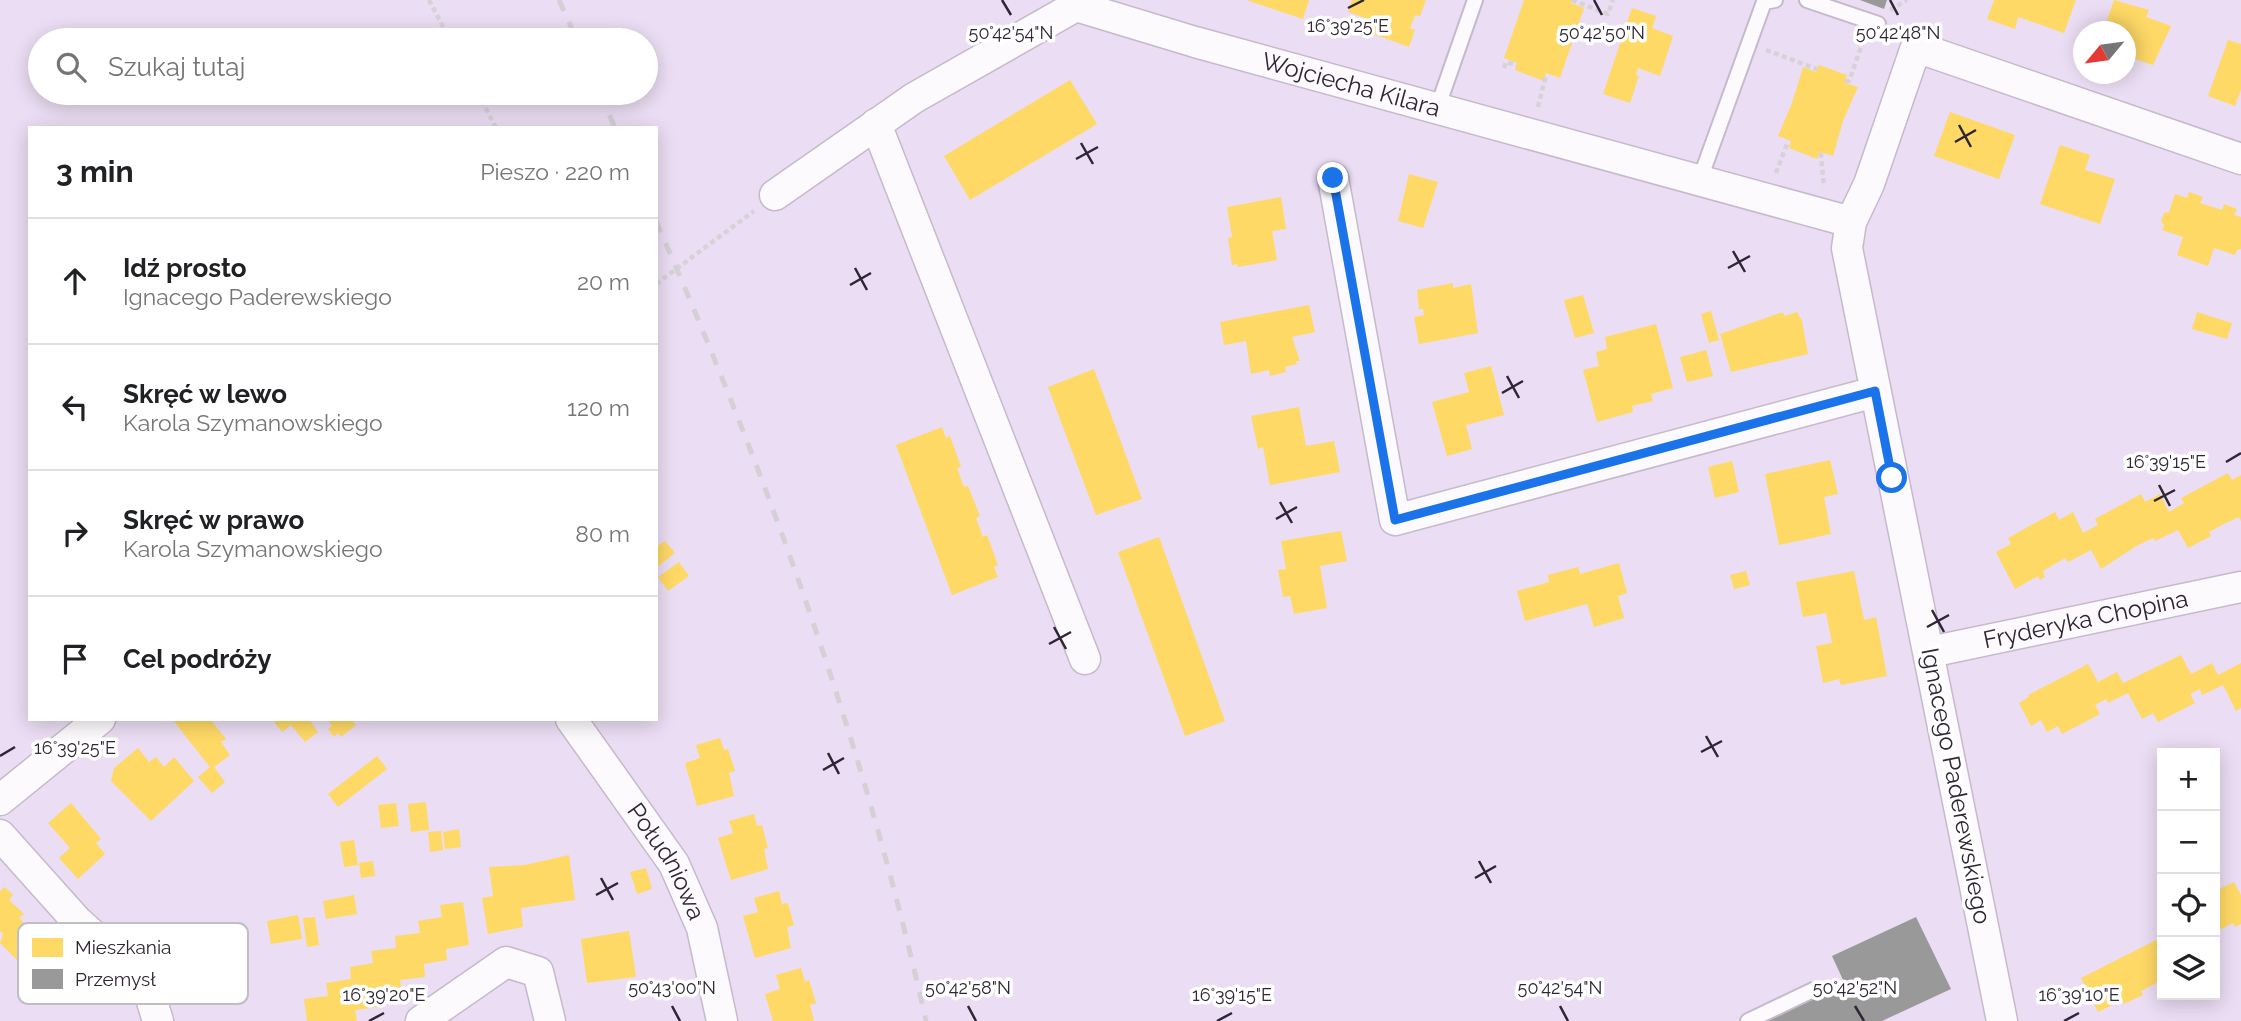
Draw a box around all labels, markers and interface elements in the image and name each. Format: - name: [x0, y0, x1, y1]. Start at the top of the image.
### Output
- text: 16°39'25"E: [1307, 15, 1389, 36]
- north arrow: [2073, 21, 2136, 84]
- text: 50°42'54"N: [969, 22, 1053, 43]
- text: 50°42'50"N: [1559, 22, 1645, 43]
- text: 50°42'48"N: [1856, 22, 1940, 43]
- search box: [28, 28, 658, 105]
- street label: Wojciecha Kilara: [1259, 46, 1444, 123]
- icon: search: [52, 48, 90, 86]
- text: Szukaj tutaj: [108, 52, 245, 82]
- text: 3 min: [56, 154, 134, 189]
- text: Pieszo · 220 m: [480, 158, 630, 185]
- route end: [1317, 162, 1348, 193]
- text: Idź prosto: [123, 253, 247, 283]
- icon: ahead: [56, 262, 94, 300]
- text: 20 m: [577, 268, 630, 295]
- text: Ignacego Paderewskiego: [123, 283, 392, 310]
- text: Skręć w lewo: [123, 379, 287, 409]
- icon: left: [56, 388, 94, 426]
- text: 120 m: [567, 394, 630, 421]
- text: Karola Szymanowskiego: [123, 409, 383, 436]
- text: 16°39'15"E: [2126, 451, 2206, 472]
- route start: [1876, 462, 1907, 493]
- text: Skręć w prawo: [123, 505, 304, 535]
- icon: right: [56, 514, 94, 552]
- text: 80 m: [575, 520, 630, 547]
- text: Karola Szymanowskiego: [123, 535, 383, 562]
- street label: Fryderyka Chopina: [1981, 583, 2191, 655]
- icon: arrive: [56, 640, 94, 678]
- text: Cel podróży: [123, 644, 272, 674]
- street label: Ignacego Paderewskiego: [1915, 645, 1998, 926]
- text: 16°39'25"E: [34, 737, 116, 758]
- map controls: [2157, 748, 2220, 1000]
- button: +: [2157, 748, 2220, 811]
- street label: Południowa: [621, 797, 712, 924]
- button: −: [2157, 811, 2220, 874]
- button: locate: [2157, 874, 2220, 937]
- legend: [18, 923, 248, 1004]
- text: Mieszkania: [75, 936, 171, 958]
- button: layers: [2157, 937, 2220, 1000]
- text: Przemysł: [75, 968, 156, 990]
- text: 50°43'00"N: [628, 977, 716, 998]
- text: 50°42'58"N: [925, 977, 1011, 998]
- text: 50°42'54"N: [1518, 977, 1602, 998]
- text: 50°42'52"N: [1813, 977, 1897, 998]
- text: 16°39'20"E: [343, 984, 425, 1005]
- text: 16°39'15"E: [1192, 984, 1272, 1005]
- text: 16°39'10"E: [2038, 984, 2120, 1005]

